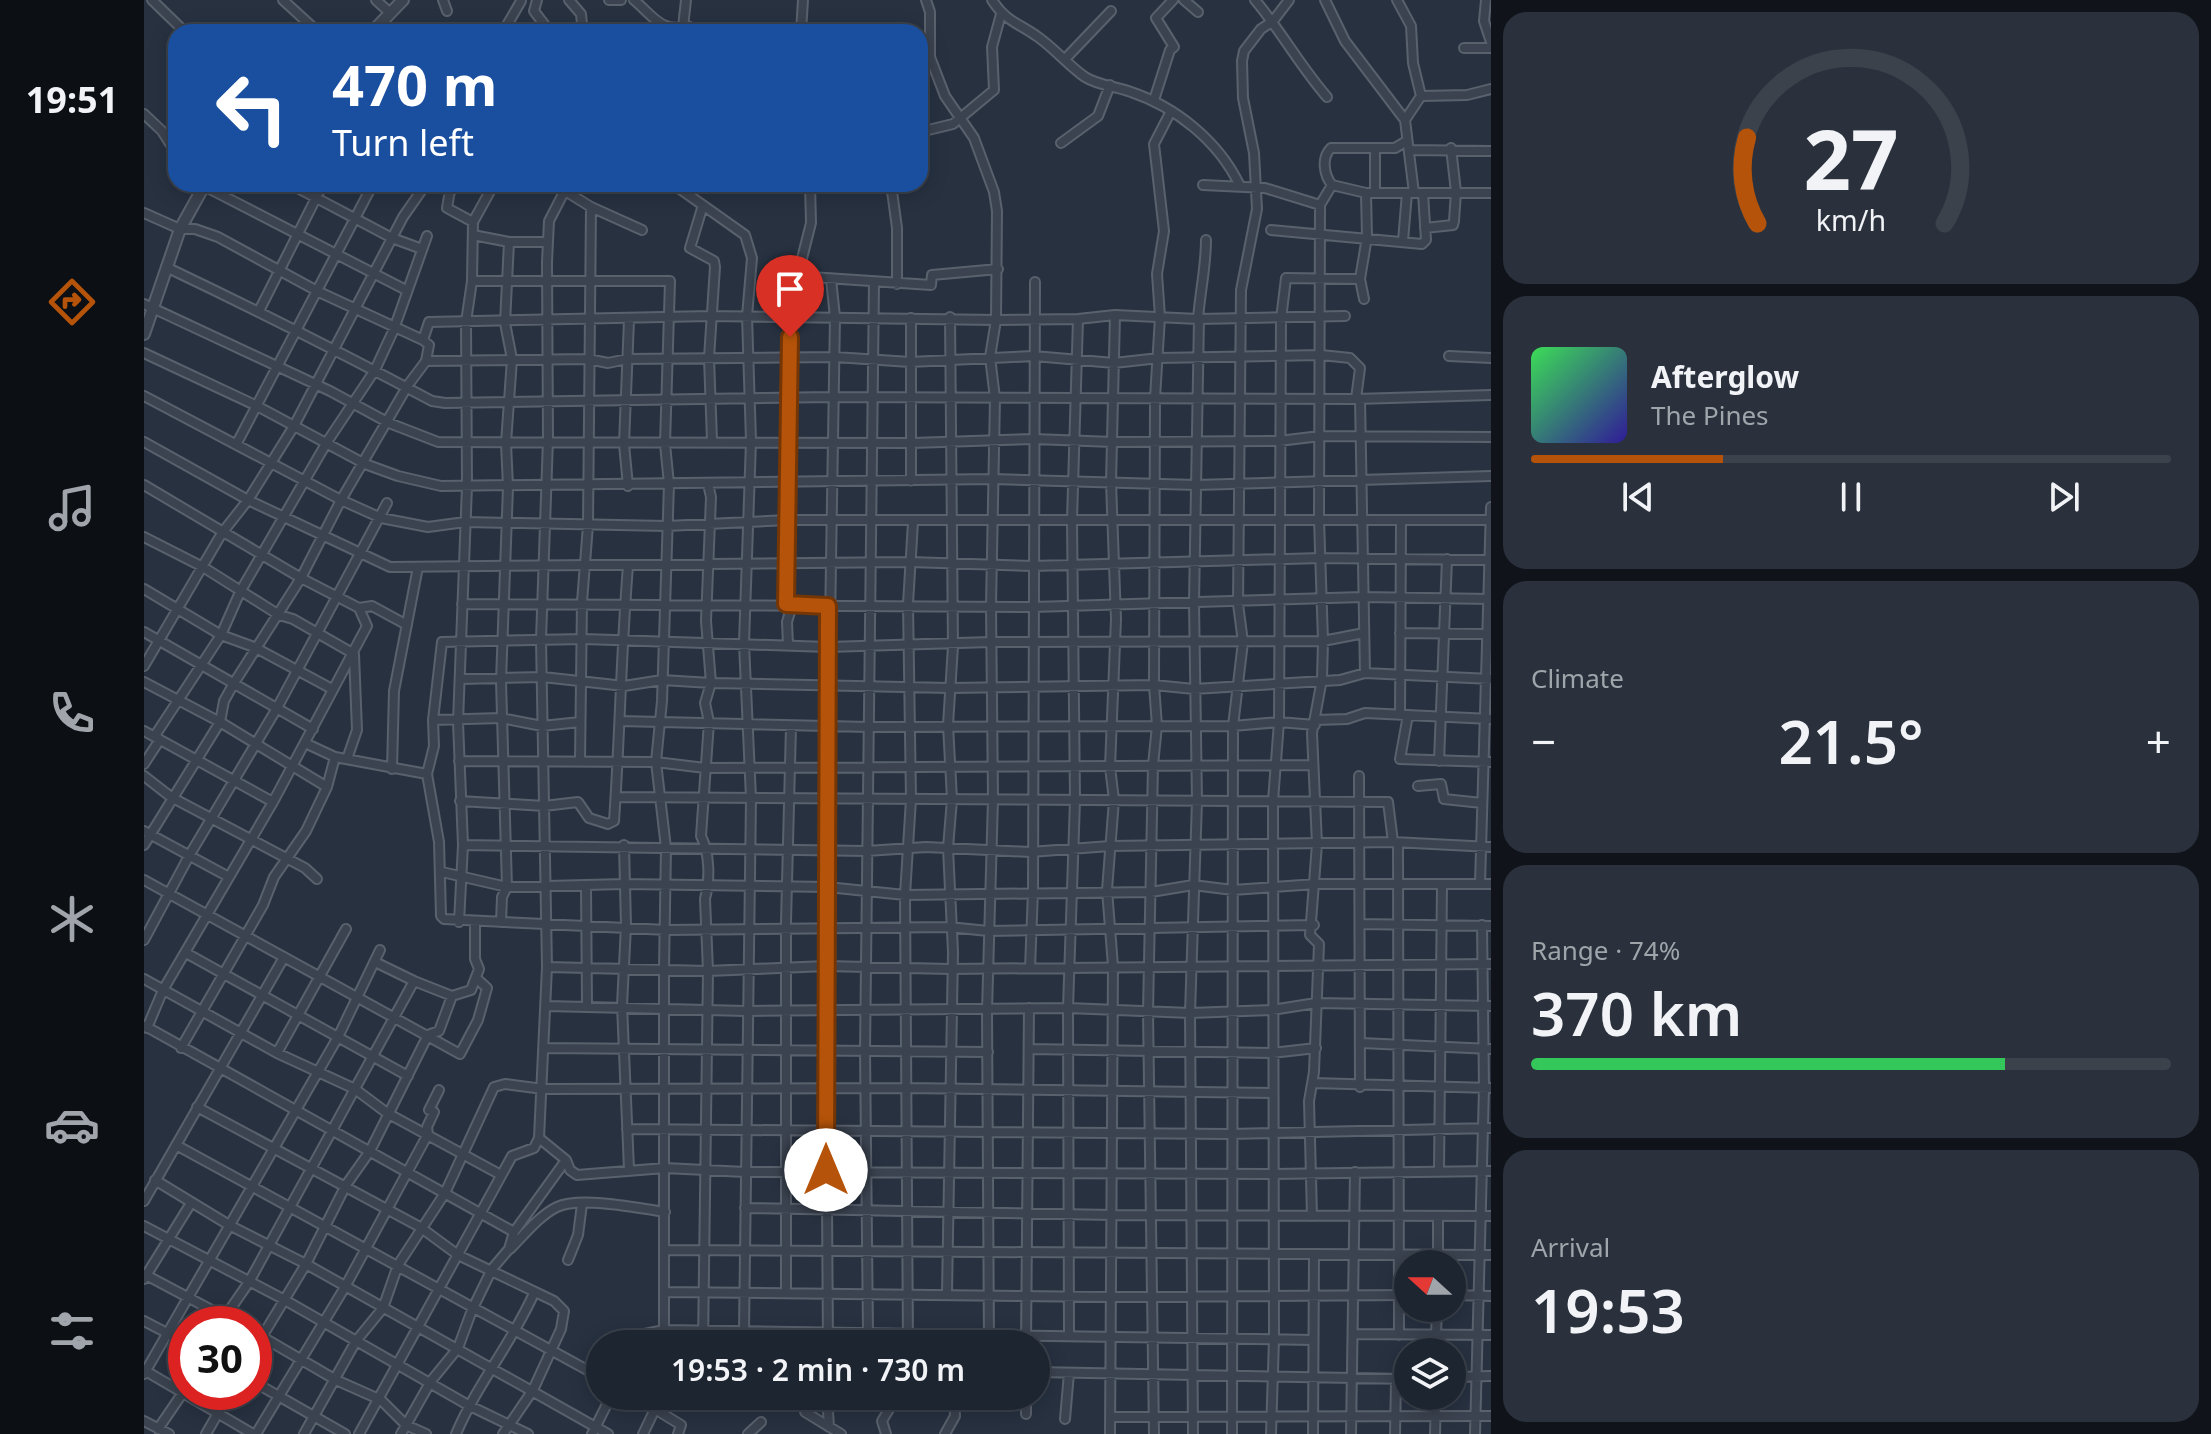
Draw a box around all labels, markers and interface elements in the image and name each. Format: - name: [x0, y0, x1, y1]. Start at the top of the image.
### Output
- text: 470 m: [332, 46, 497, 122]
- icon: left: [200, 56, 304, 160]
- text: 19:51: [26, 75, 118, 124]
- text: 27: [1803, 101, 1899, 214]
- text: Turn left: [332, 118, 474, 167]
- text: km/h: [1816, 200, 1886, 239]
- pin: [756, 255, 824, 337]
- icon: arrive: [768, 267, 812, 311]
- icon: directions: [44, 274, 100, 330]
- text: Afterglow: [1651, 356, 1799, 397]
- text: The Pines: [1651, 397, 1769, 433]
- icon: previous: [1616, 475, 1660, 519]
- icon: pause: [1829, 475, 1873, 519]
- icon: next: [2042, 475, 2086, 519]
- icon: music: [44, 480, 100, 536]
- text: Climate: [1531, 660, 1624, 696]
- icon: phone: [44, 685, 100, 741]
- text: 21.5°: [1778, 700, 1924, 782]
- text: −: [1531, 711, 1556, 771]
- text: +: [2146, 711, 2171, 771]
- icon: climate: [44, 891, 100, 947]
- text: Range · 74%: [1531, 932, 1680, 968]
- text: 370 km: [1531, 972, 1742, 1054]
- icon: car: [44, 1097, 100, 1153]
- position arrow: [784, 1128, 868, 1212]
- text: Arrival: [1531, 1229, 1610, 1265]
- north arrow: [1394, 1250, 1466, 1322]
- map controls: [1394, 1250, 1466, 1410]
- text: 19:53: [1531, 1269, 1685, 1351]
- icon: filters: [44, 1303, 100, 1359]
- speed limit sign: 30: [168, 1306, 272, 1410]
- button: layers: [1394, 1338, 1466, 1410]
- text: 19:53 · 2 min · 730 m: [671, 1349, 965, 1390]

